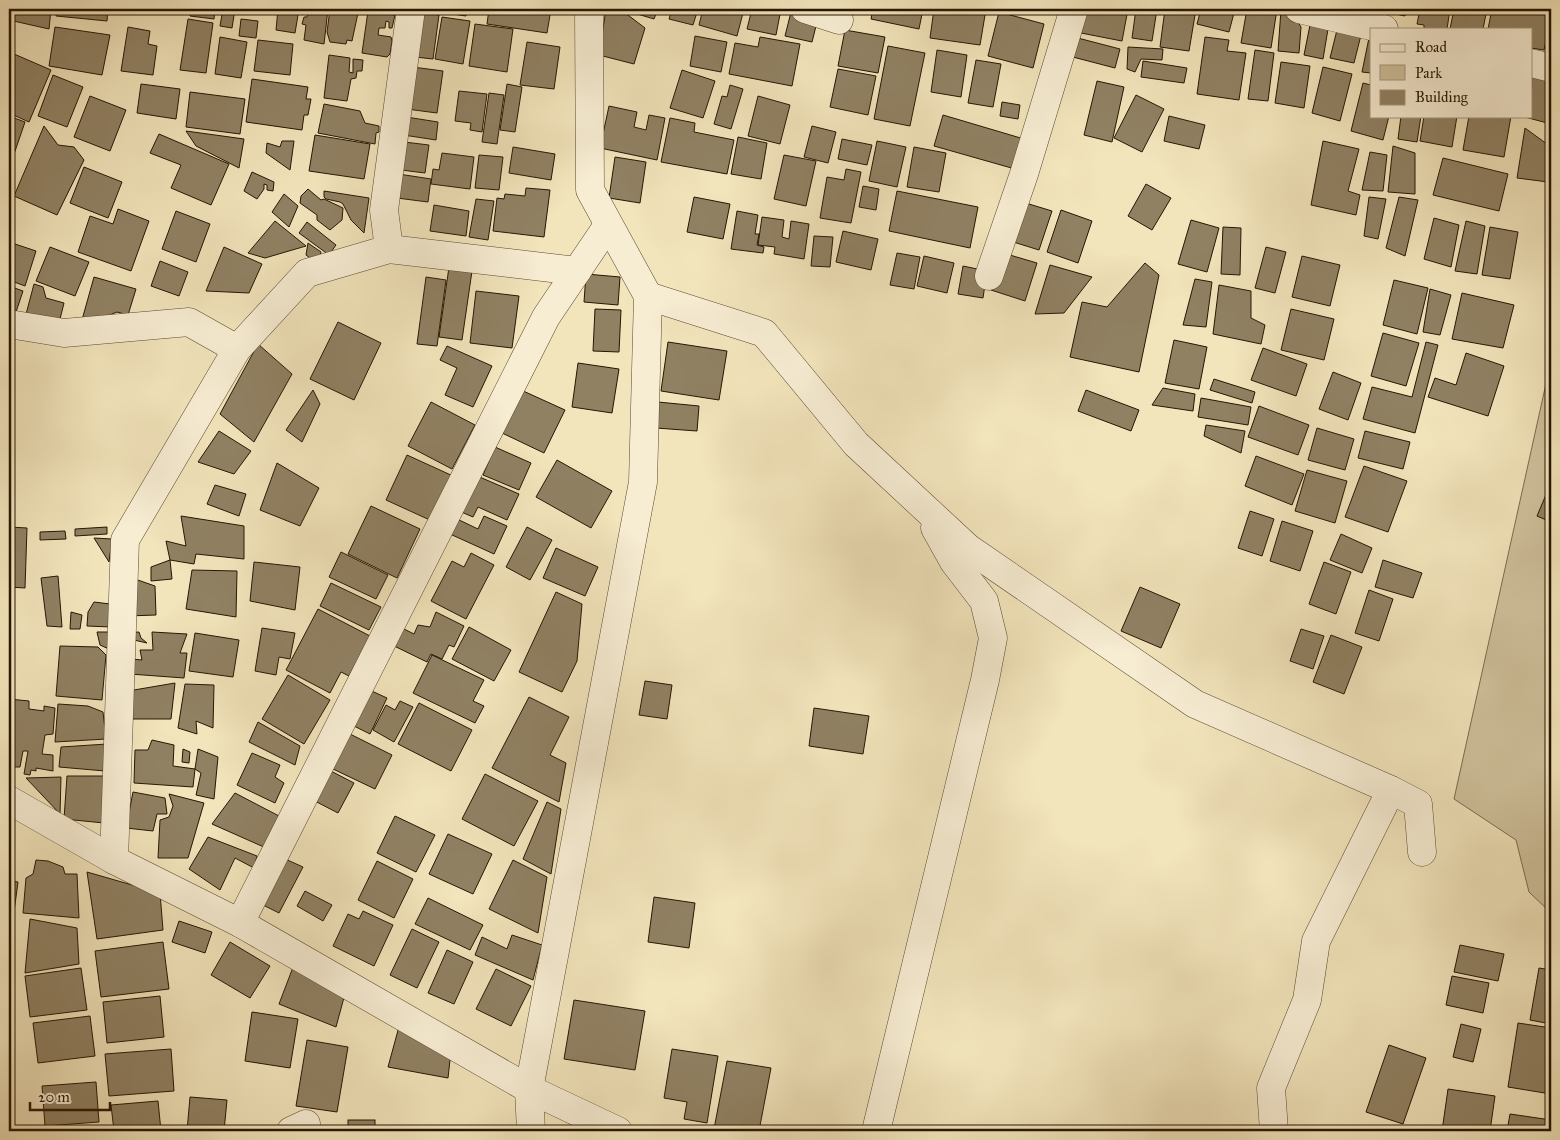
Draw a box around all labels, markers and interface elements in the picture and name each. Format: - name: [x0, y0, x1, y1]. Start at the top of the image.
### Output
- legend: [1370, 28, 1532, 118]
- text: Road: [1415, 38, 1447, 56]
- text: Park: [1415, 64, 1442, 82]
- text: Building: [1415, 88, 1469, 106]
- scale bar: [30, 1080, 110, 1112]
- text: 20 m: [38, 1088, 70, 1106]

